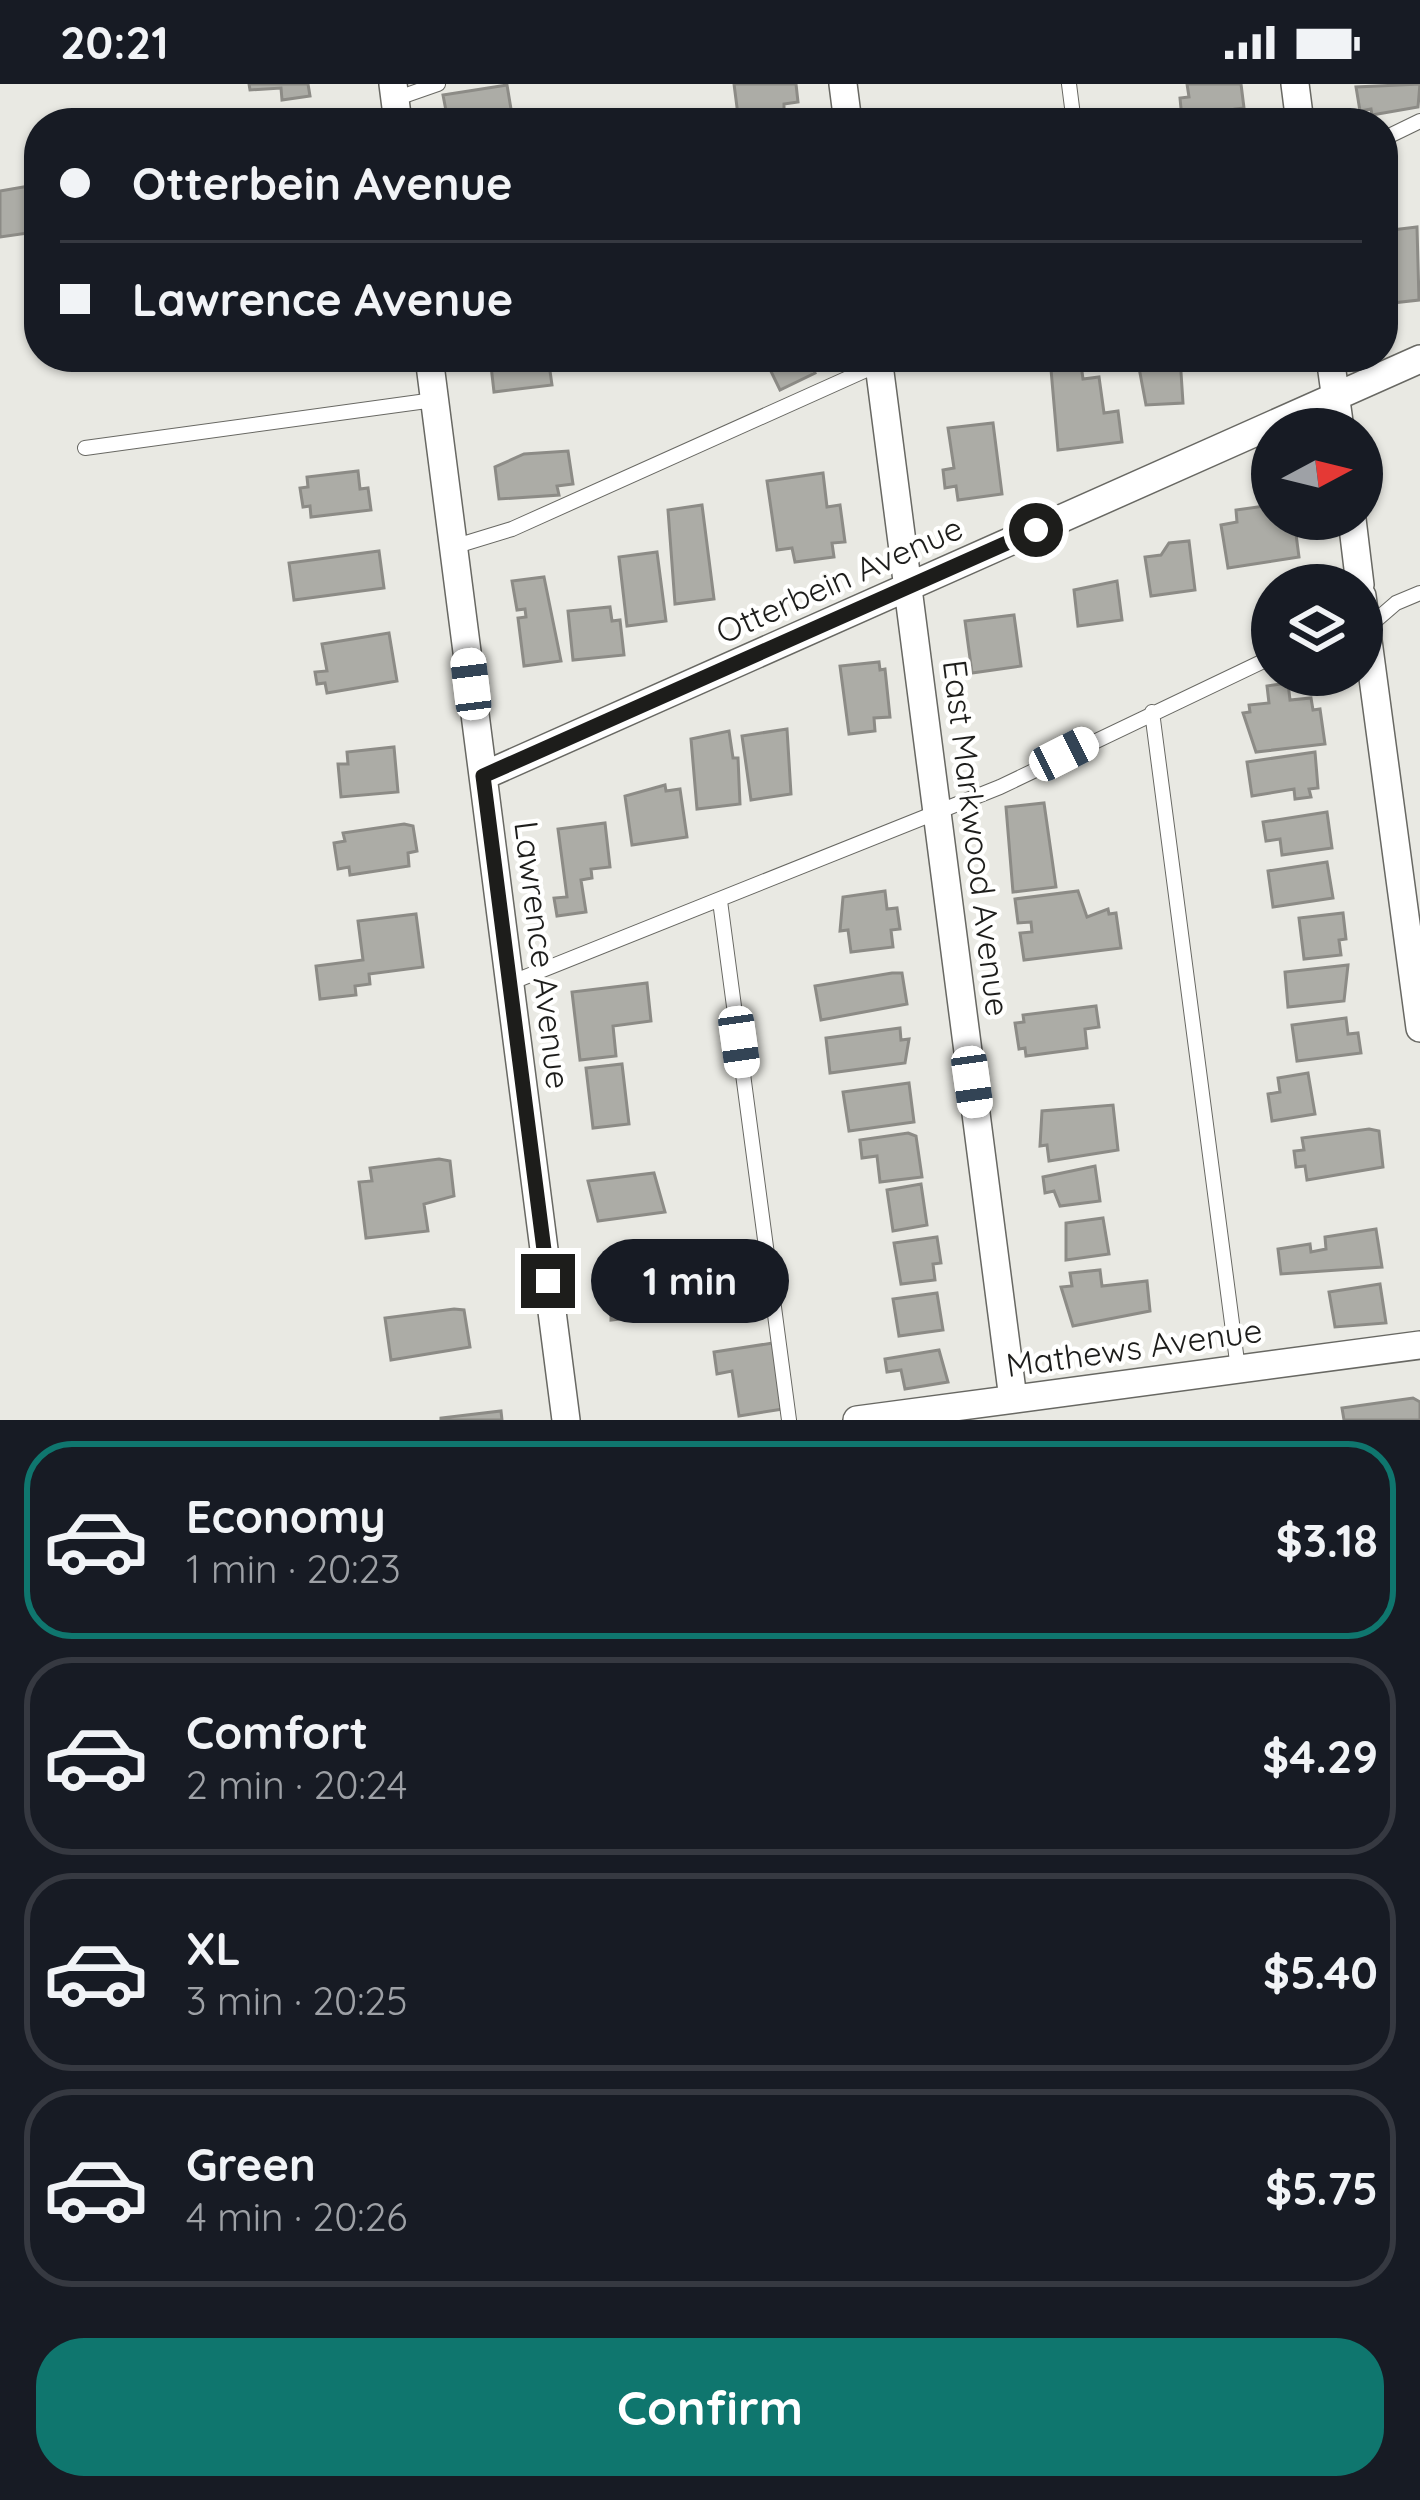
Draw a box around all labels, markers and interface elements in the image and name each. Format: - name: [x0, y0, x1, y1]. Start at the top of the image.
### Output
- text: 20:21: [60, 14, 169, 70]
- text: Otterbein Avenue: [132, 155, 513, 211]
- text: Lawrence Avenue: [132, 271, 513, 327]
- north arrow: [1251, 408, 1383, 540]
- map controls: [1251, 408, 1383, 696]
- route start: [1009, 503, 1063, 557]
- street label: Otterbein Avenue: [709, 506, 969, 652]
- button: layers: [1251, 564, 1383, 696]
- car: [449, 646, 493, 722]
- street label: East Markwood Avenue: [935, 658, 1019, 1018]
- car: [1024, 722, 1104, 786]
- street label: Lawrence Avenue: [506, 819, 580, 1091]
- car: [716, 1004, 762, 1080]
- car: [949, 1044, 995, 1120]
- callout: 1 min: [590, 1239, 788, 1323]
- route end: [521, 1254, 575, 1308]
- text: 1 min: [643, 1256, 737, 1305]
- street label: Mathews Avenue: [1003, 1309, 1265, 1385]
- icon: car: [42, 1486, 150, 1594]
- text: Economy: [186, 1488, 386, 1544]
- text: $3.18: [1276, 1512, 1378, 1568]
- text: 1 min · 20:23: [186, 1544, 401, 1593]
- icon: car: [42, 1702, 150, 1810]
- text: Comfort: [186, 1704, 368, 1760]
- text: $4.29: [1262, 1728, 1378, 1784]
- text: 2 min · 20:24: [186, 1760, 407, 1809]
- icon: car: [42, 1918, 150, 2026]
- text: XL: [186, 1920, 241, 1976]
- text: $5.40: [1263, 1944, 1378, 2000]
- text: 3 min · 20:25: [186, 1976, 407, 2025]
- icon: car: [42, 2134, 150, 2242]
- text: Green: [186, 2136, 316, 2192]
- text: $5.75: [1265, 2160, 1378, 2216]
- text: 4 min · 20:26: [186, 2192, 407, 2241]
- button: Confirm: [36, 2338, 1384, 2476]

